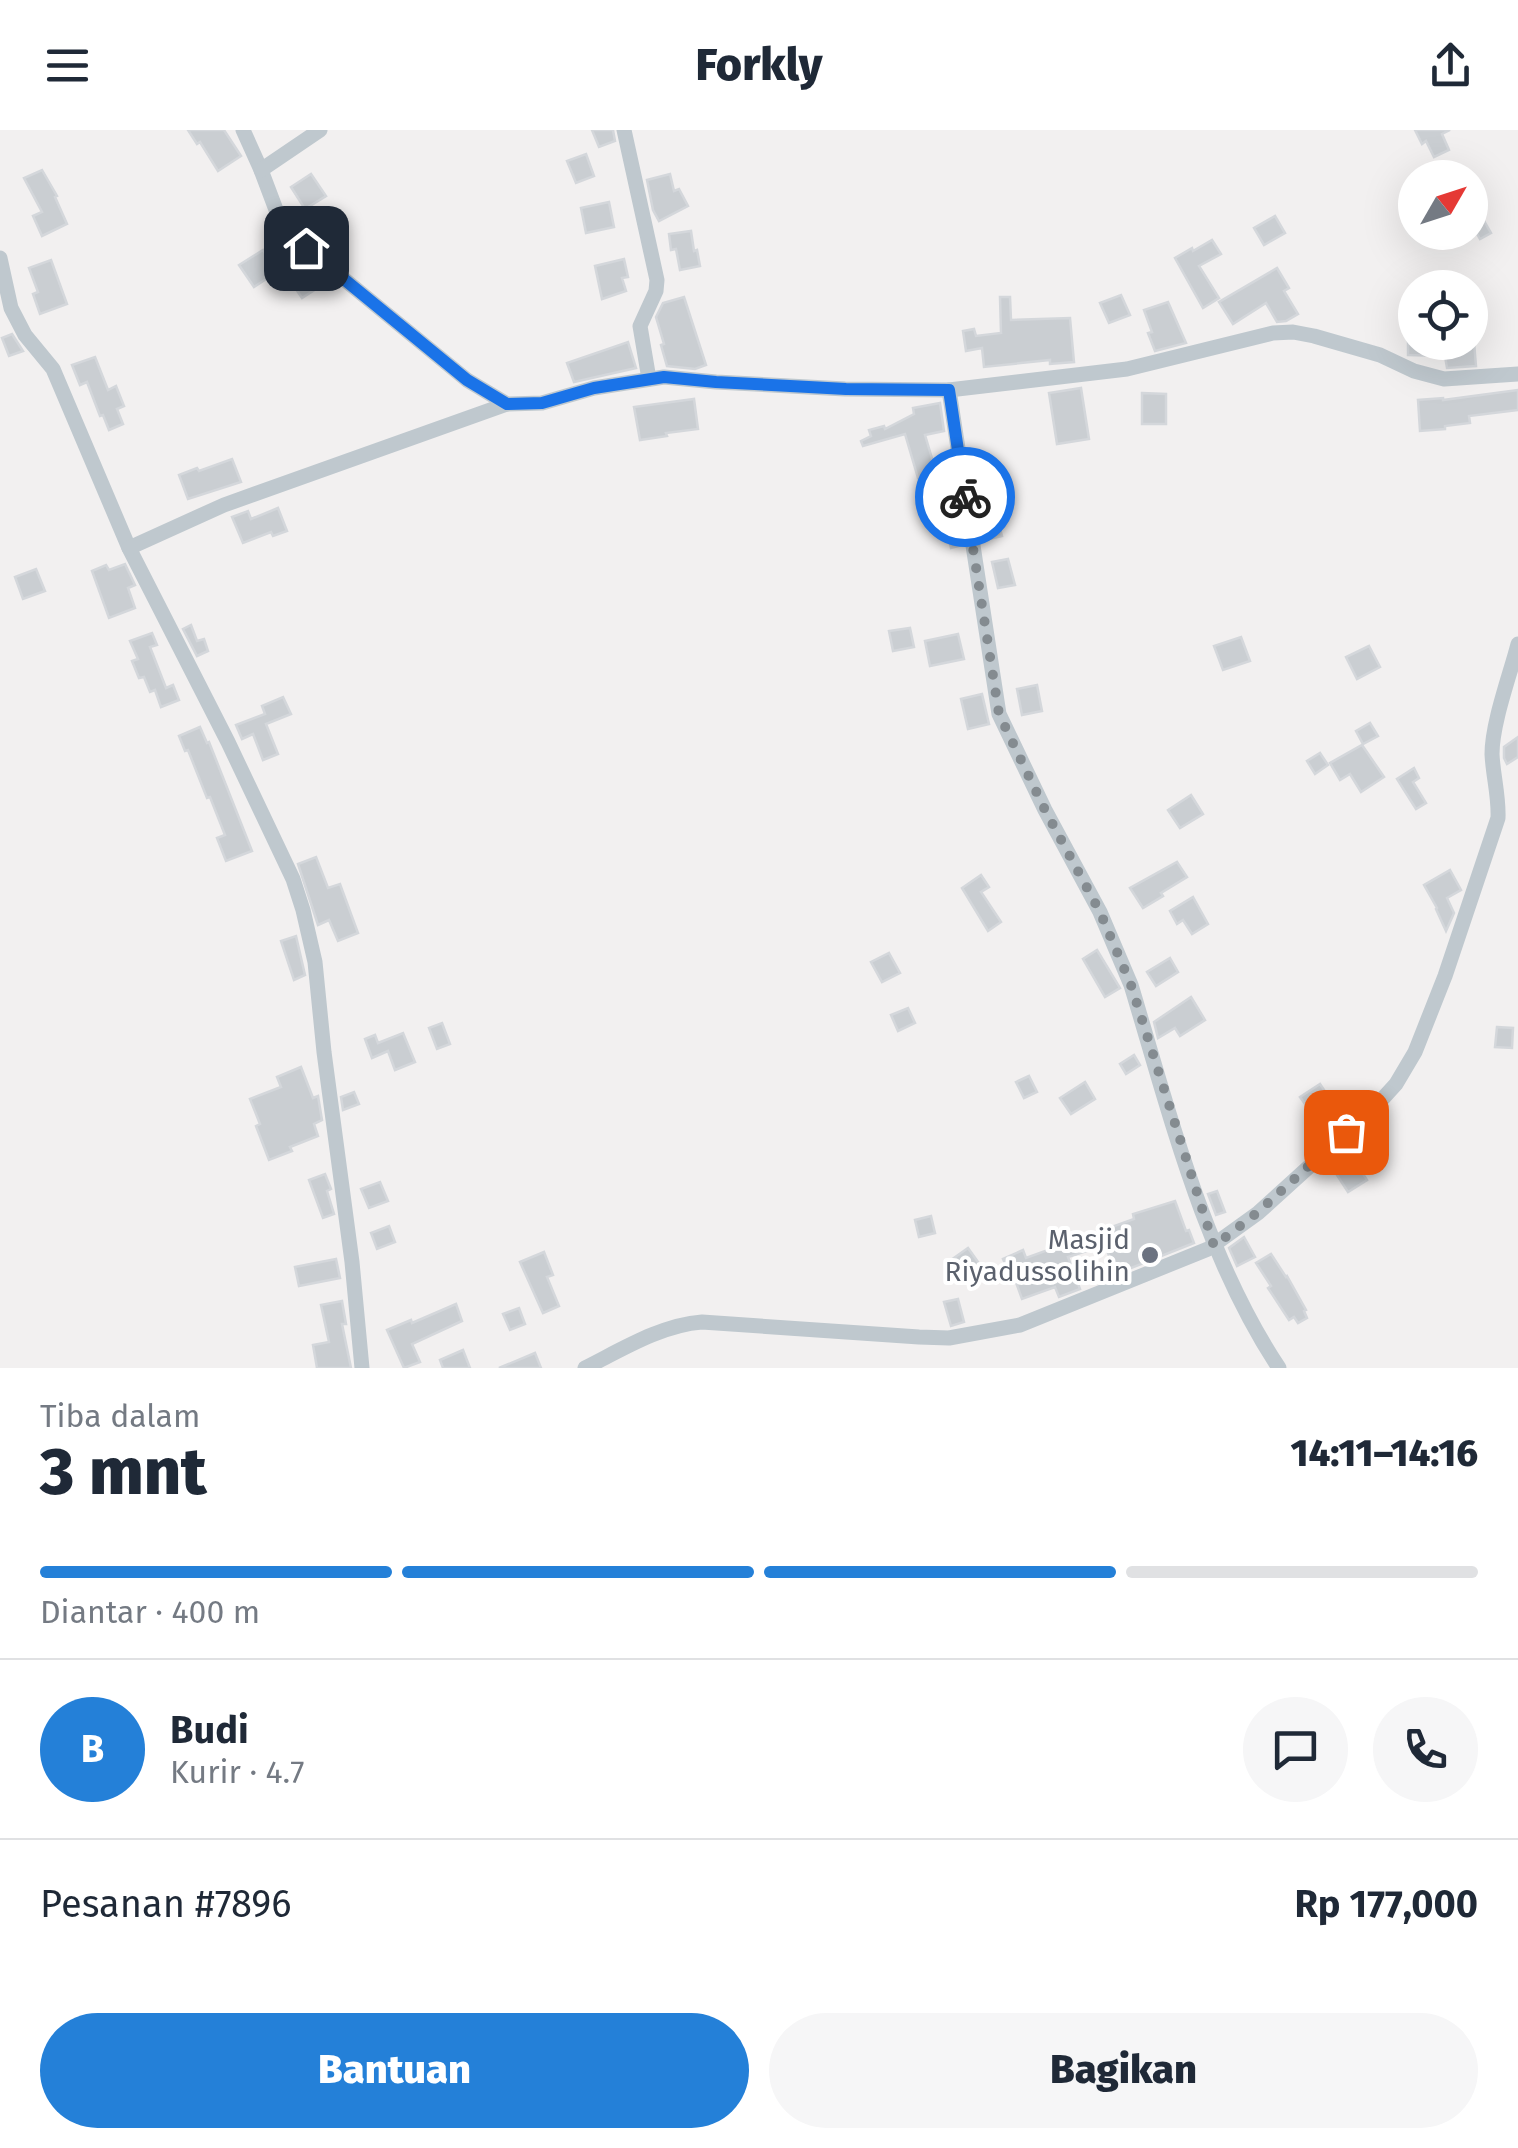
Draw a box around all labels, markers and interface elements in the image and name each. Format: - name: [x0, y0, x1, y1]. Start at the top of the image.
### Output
- icon: menu: [40, 38, 95, 93]
- text: Forkly: [696, 38, 822, 92]
- icon: share: [1423, 38, 1478, 93]
- north arrow: [1398, 160, 1488, 250]
- map controls: [1398, 160, 1488, 360]
- pin: [264, 206, 349, 291]
- icon: home: [279, 221, 334, 276]
- button: locate: [1398, 270, 1488, 360]
- courier: [915, 447, 1015, 547]
- icon: bike: [938, 470, 993, 525]
- pin: [1304, 1090, 1389, 1175]
- icon: bag: [1319, 1105, 1374, 1160]
- place label: Masjid Riyadussolihin: [945, 1223, 1130, 1288]
- marker: Masjid Riyadussolihin: [1139, 1244, 1161, 1266]
- text: Tiba dalam: [40, 1397, 200, 1435]
- text: 14:11–14:16: [1290, 1430, 1478, 1476]
- text: 3 mnt: [40, 1433, 207, 1511]
- text: Diantar · 400 m: [40, 1593, 260, 1631]
- button: chat: [1243, 1697, 1348, 1802]
- button: phone: [1373, 1697, 1478, 1802]
- text: Budi: [170, 1707, 249, 1753]
- text: B: [81, 1726, 104, 1772]
- text: Kurir · 4.7: [170, 1753, 304, 1791]
- text: Pesanan #7896: [40, 1881, 291, 1927]
- text: Rp 177,000: [1294, 1881, 1478, 1927]
- button: Bantuan: [40, 2013, 749, 2128]
- button: Bagikan: [769, 2013, 1478, 2128]

